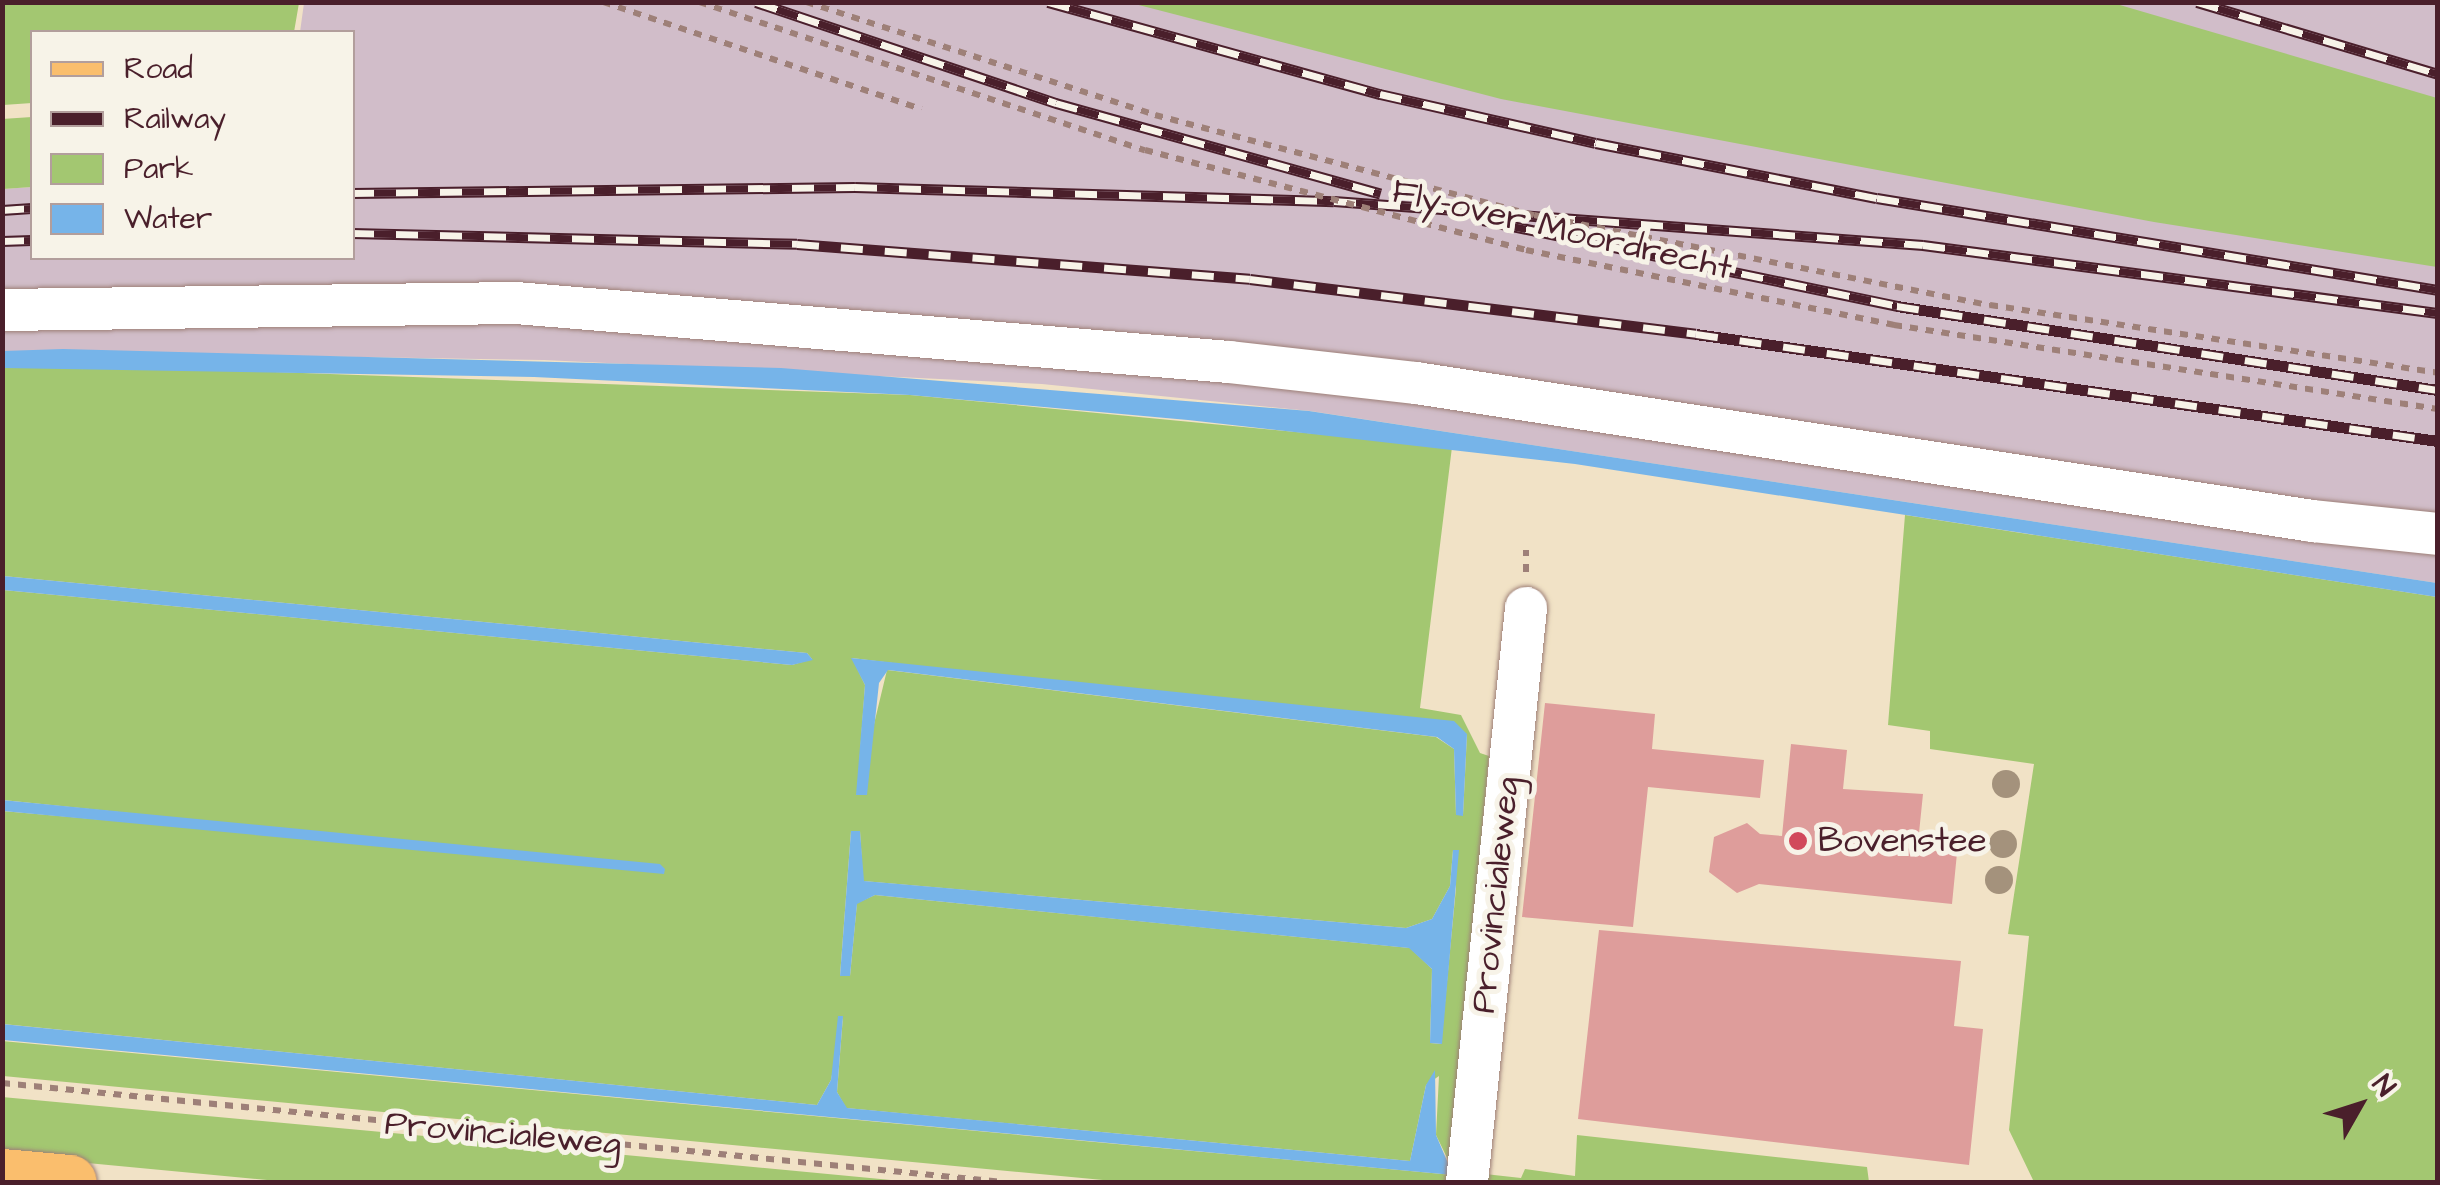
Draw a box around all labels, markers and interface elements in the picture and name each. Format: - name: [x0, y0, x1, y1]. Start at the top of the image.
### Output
- legend: [30, 30, 355, 260]
- text: Road: [124, 48, 193, 90]
- text: Railway: [124, 98, 226, 140]
- text: Park: [124, 148, 193, 190]
- street label: Fly-over Moordrecht: [1388, 170, 1736, 290]
- text: Water: [124, 198, 212, 240]
- street label: Provincialeweg: [1463, 775, 1529, 1015]
- place label: Bovenstee: [1818, 820, 1987, 862]
- marker: Bovenstee: [1787, 830, 1809, 852]
- north arrow: [2310, 1055, 2410, 1155]
- text: N: [2363, 1067, 2404, 1105]
- street label: Provincialeweg: [383, 1103, 623, 1165]

